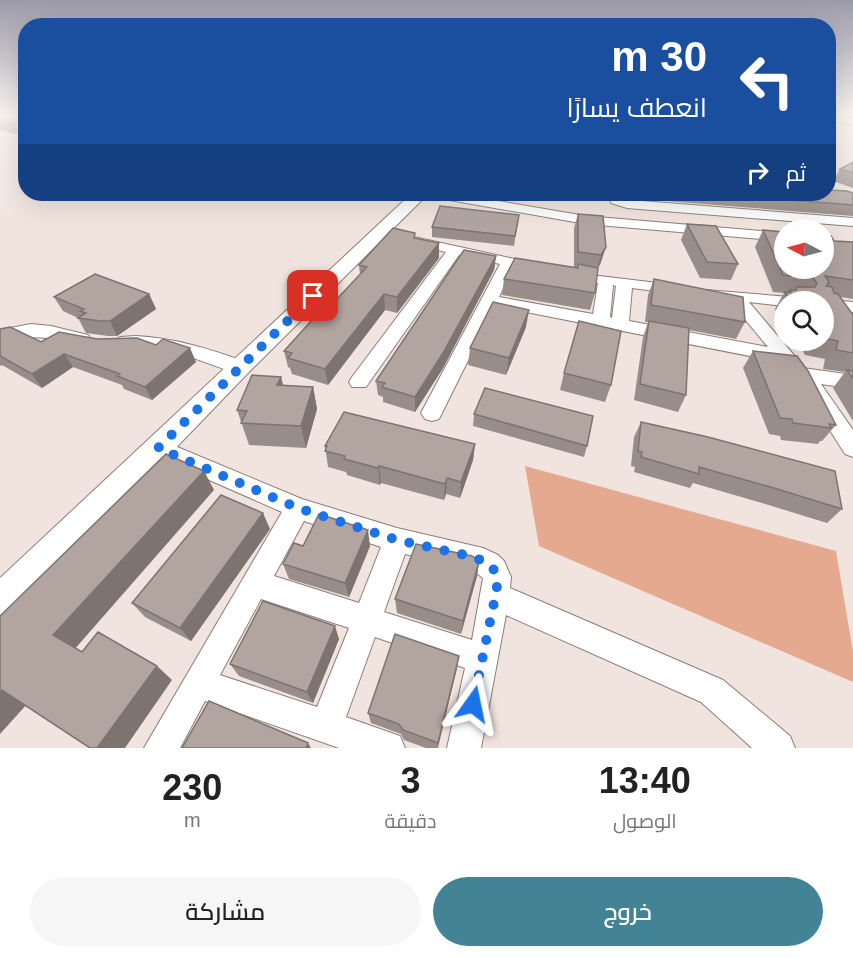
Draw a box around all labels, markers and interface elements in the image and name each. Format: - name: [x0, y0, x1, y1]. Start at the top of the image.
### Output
- text: 30 m: [611, 33, 707, 80]
- icon: left: [728, 42, 806, 120]
- text: انعطف يسارًا: [566, 93, 707, 123]
- icon: right: [741, 156, 774, 189]
- text: ثم: [786, 161, 806, 186]
- north arrow: [774, 219, 834, 279]
- map controls: [774, 219, 834, 351]
- pin: [287, 270, 338, 321]
- icon: arrive: [296, 279, 329, 312]
- button: search: [774, 291, 834, 351]
- position arrow: [441, 672, 505, 736]
- text: 3: [400, 760, 421, 801]
- text: 13:40: [599, 760, 691, 801]
- text: 230: [162, 767, 222, 808]
- text: m: [184, 809, 201, 831]
- text: دقيقة: [384, 810, 437, 832]
- text: الوصول: [613, 810, 677, 832]
- button: مشاركة: [30, 877, 421, 946]
- button: خروج: [433, 877, 823, 946]

